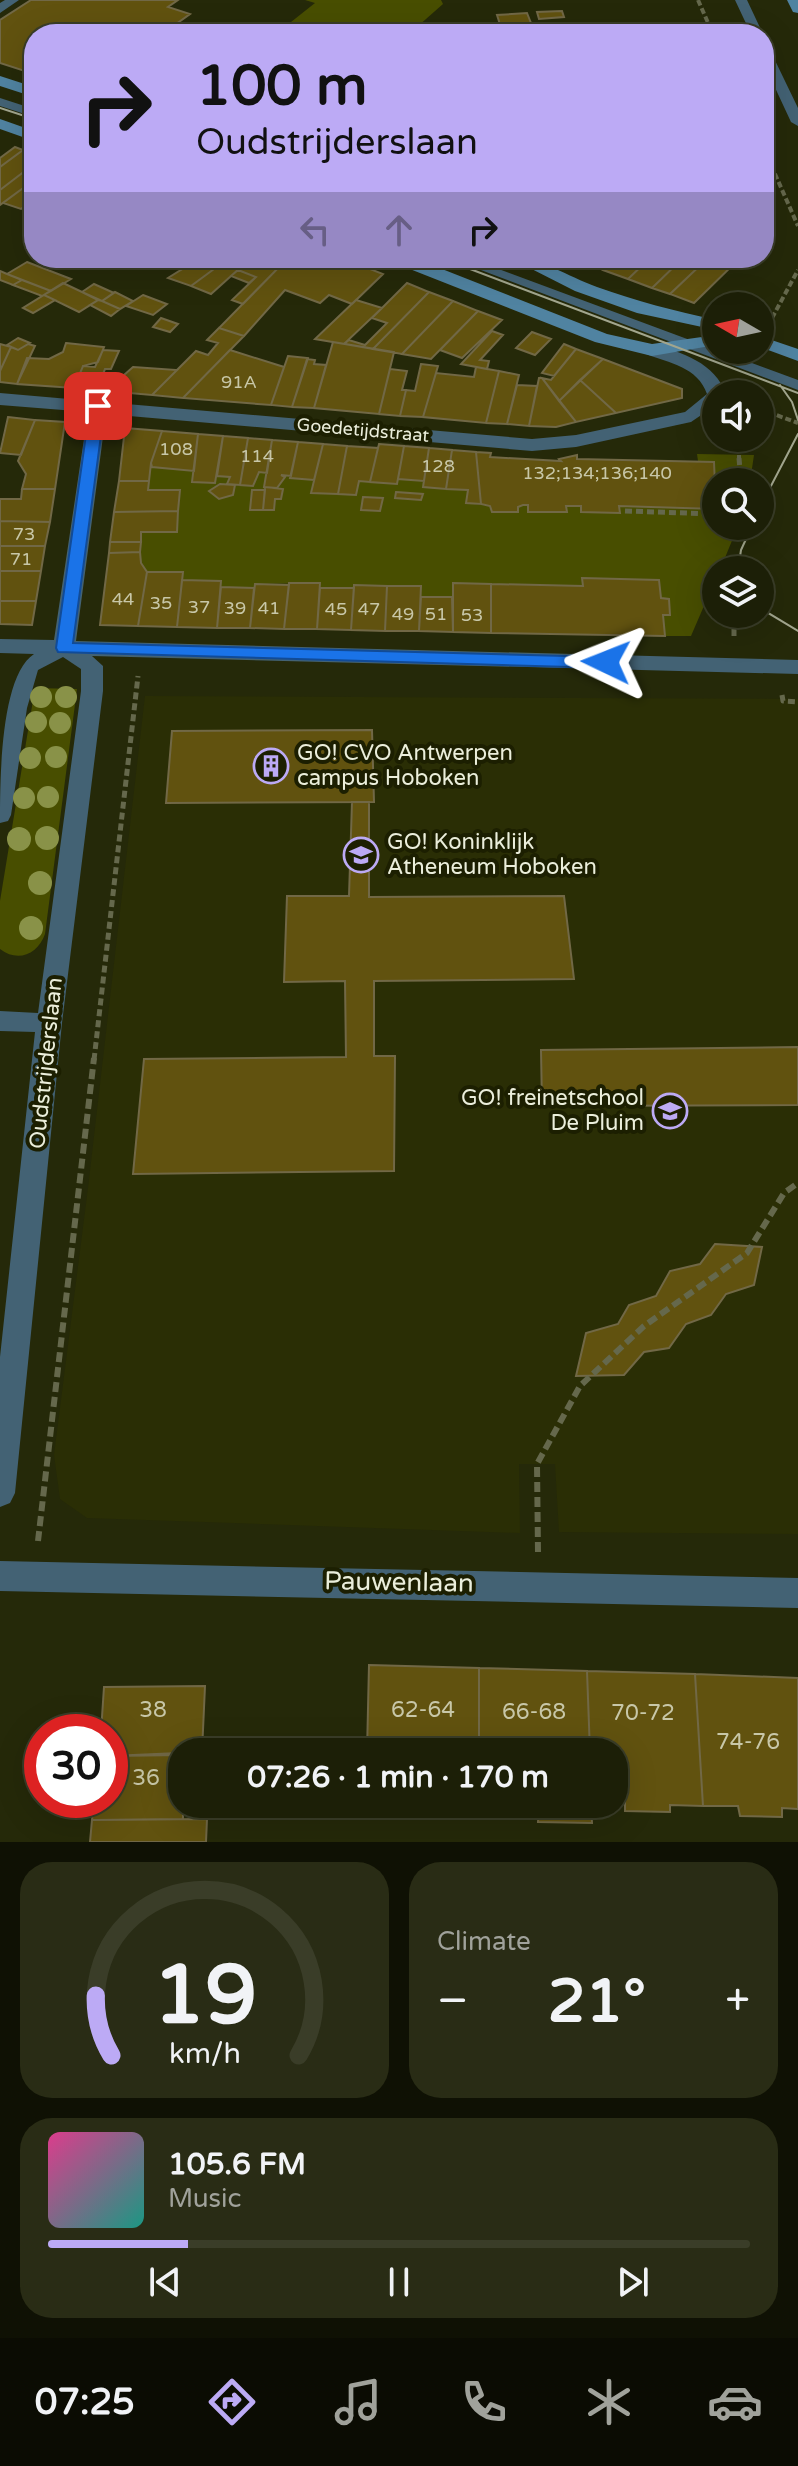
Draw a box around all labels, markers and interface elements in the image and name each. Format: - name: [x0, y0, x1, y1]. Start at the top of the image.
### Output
- text: 100 m: [196, 53, 367, 120]
- icon: right: [64, 56, 168, 160]
- text: Oudstrijderslaan: [196, 121, 478, 164]
- icon: left: [293, 208, 337, 252]
- icon: ahead: [377, 208, 421, 252]
- icon: right: [461, 208, 505, 252]
- north arrow: [702, 292, 774, 364]
- map controls: [702, 292, 774, 628]
- house number: 91A: [221, 371, 257, 393]
- pin: [64, 372, 132, 440]
- button: sound: [702, 380, 774, 452]
- icon: arrive: [76, 384, 120, 428]
- street label: Goedetijdstraat: [296, 413, 430, 447]
- house number: 108: [159, 438, 193, 460]
- house number: 114: [240, 445, 274, 467]
- house number: 128: [421, 455, 455, 477]
- house number: 132;134;136;140: [522, 462, 672, 484]
- button: search: [702, 468, 774, 540]
- house number: 73: [13, 523, 35, 545]
- house number: 71: [10, 548, 32, 570]
- button: layers: [702, 556, 774, 628]
- house number: 44: [112, 588, 134, 610]
- house number: 35: [150, 592, 172, 614]
- house number: 37: [188, 596, 210, 618]
- house number: 39: [224, 597, 246, 619]
- house number: 41: [258, 597, 280, 619]
- house number: 45: [325, 598, 347, 620]
- house number: 47: [358, 598, 380, 620]
- house number: 49: [392, 603, 414, 625]
- house number: 51: [425, 603, 447, 625]
- house number: 53: [461, 604, 483, 626]
- position arrow: [564, 620, 648, 704]
- place label: GO! CVO Antwerpen campus Hoboken: [297, 740, 513, 791]
- building icon: GO! CVO Antwerpen campus Hoboken: [252, 747, 290, 785]
- place label: GO! Koninklijk Atheneum Hoboken: [387, 829, 597, 880]
- school or university icon: GO! Koninklijk Atheneum Hoboken: [342, 836, 380, 874]
- street label: Oudstrijderslaan: [24, 976, 68, 1150]
- place label: GO! freinetschool De Pluim: [461, 1085, 644, 1136]
- school or university icon: GO! freinetschool De Pluim: [651, 1092, 689, 1130]
- street label: Pauwenlaan: [324, 1565, 474, 1599]
- house number: 38: [139, 1697, 167, 1723]
- house number: 62-64: [391, 1697, 455, 1723]
- house number: 66-68: [502, 1699, 566, 1725]
- house number: 70-72: [611, 1700, 675, 1726]
- speed limit sign: 30: [24, 1714, 128, 1818]
- house number: 74-76: [716, 1729, 780, 1755]
- text: 07:26 · 1 min · 170 m: [247, 1759, 549, 1796]
- house number: 36: [132, 1765, 160, 1791]
- text: Climate: [437, 1926, 531, 1957]
- text: 19: [152, 1946, 257, 2046]
- text: 21°: [548, 1966, 646, 2038]
- text: −: [437, 1975, 468, 2028]
- text: +: [725, 1975, 750, 2028]
- text: km/h: [169, 2037, 240, 2071]
- text: 105.6 FM: [168, 2146, 306, 2183]
- text: Music: [168, 2183, 241, 2214]
- icon: previous: [143, 2260, 187, 2304]
- icon: pause: [377, 2260, 421, 2304]
- icon: next: [611, 2260, 655, 2304]
- icon: directions: [204, 2374, 260, 2430]
- icon: music: [330, 2374, 386, 2430]
- icon: phone: [456, 2374, 512, 2430]
- icon: climate: [581, 2374, 637, 2430]
- icon: car: [707, 2374, 763, 2430]
- text: 07:25: [35, 2381, 135, 2424]

